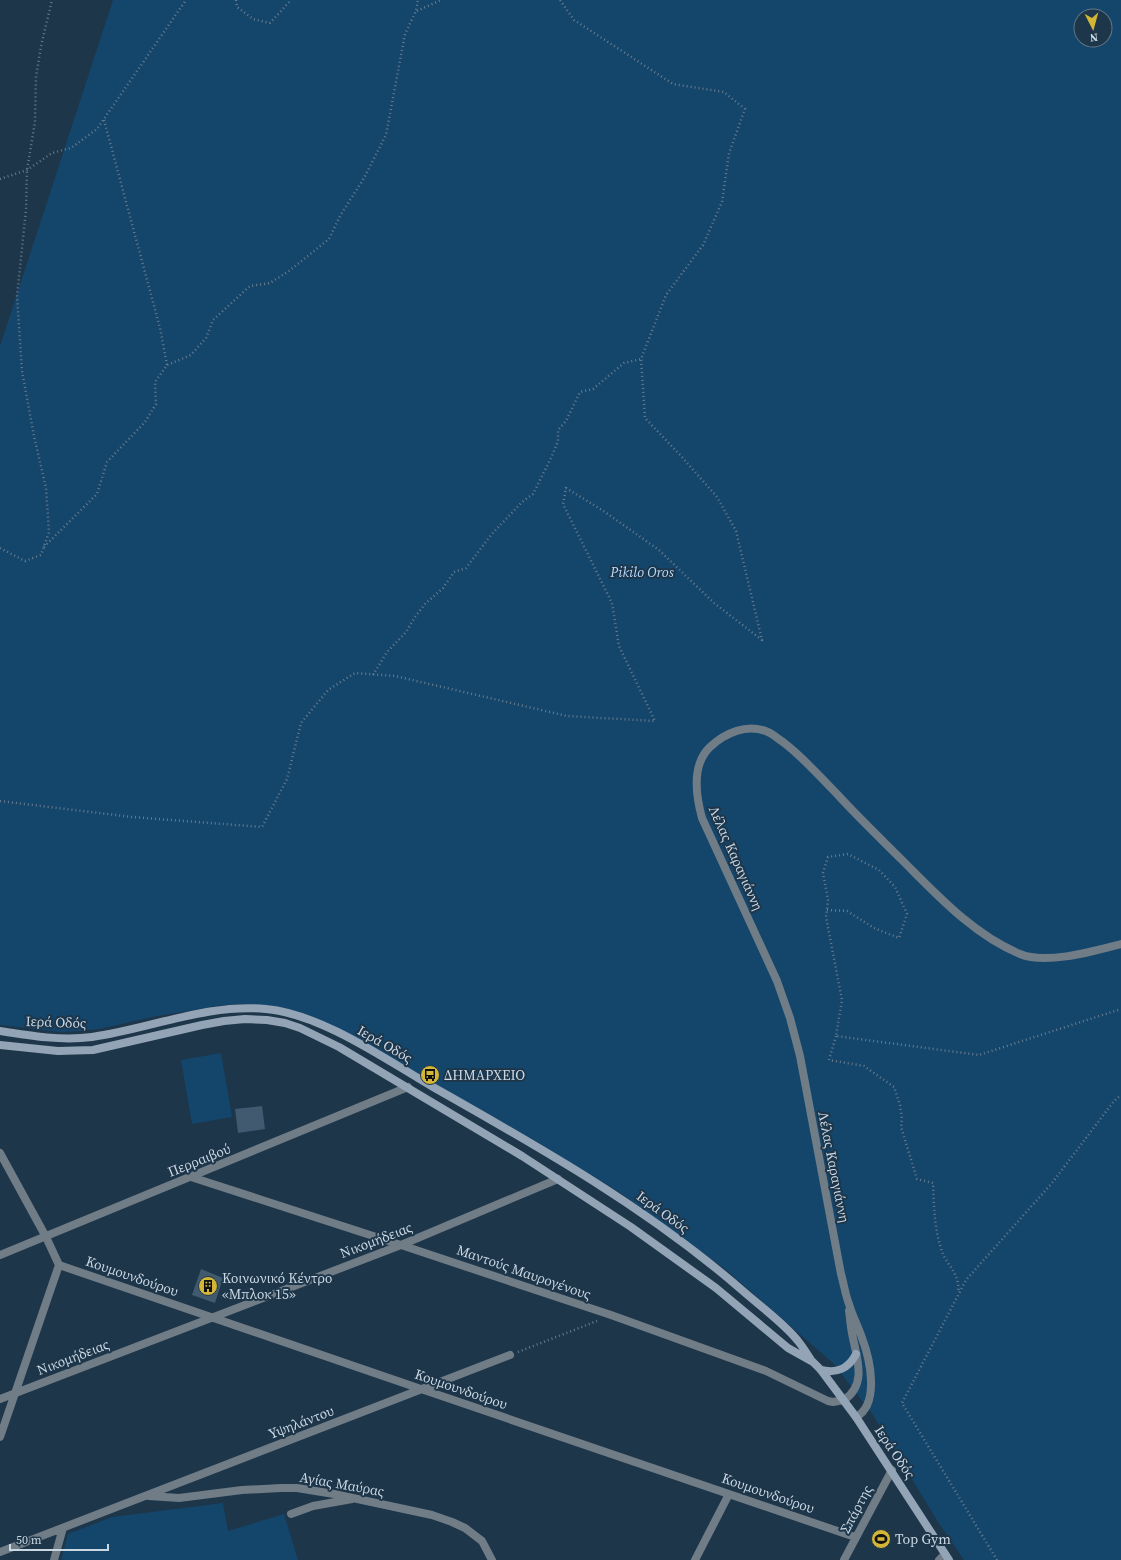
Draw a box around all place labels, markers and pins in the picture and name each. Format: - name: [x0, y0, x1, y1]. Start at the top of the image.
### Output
- bus stop icon: ΔΗΜΑΡΧΕΙΟ: [419, 1064, 441, 1086]
- place label: ΔΗΜΑΡΧΕΙΟ: [444, 1065, 525, 1085]
- place label: Κοινωνικό Κέντρο «Μπλοκ 15»: [222, 1268, 332, 1304]
- building icon: Κοινωνικό Κέντρο «Μπλοκ 15»: [197, 1275, 219, 1297]
- sports icon: Top Gym: [870, 1528, 892, 1550]
- place label: Top Gym: [895, 1529, 951, 1549]

